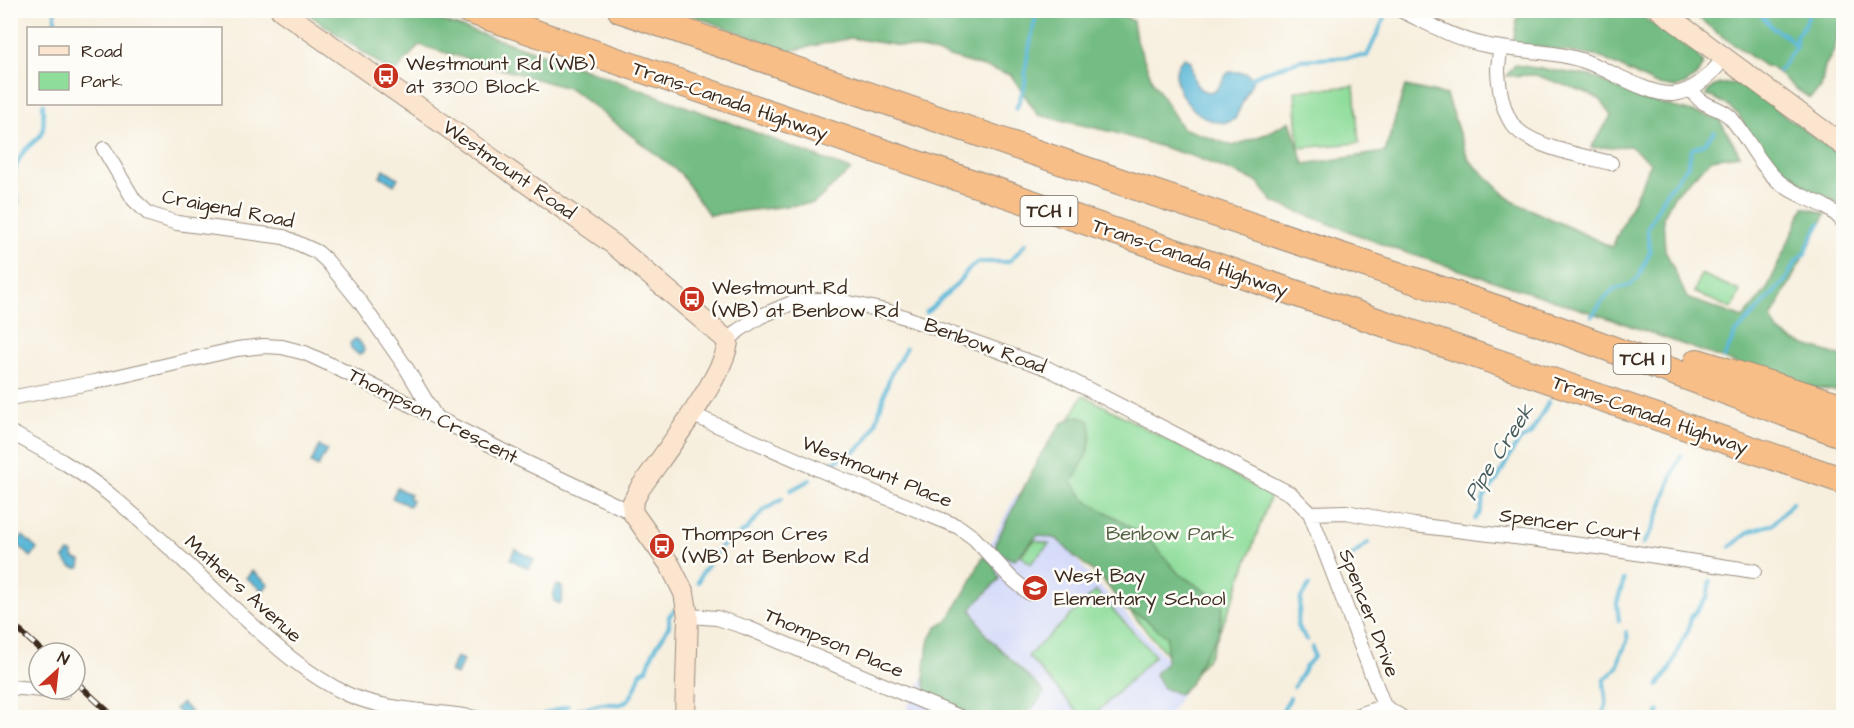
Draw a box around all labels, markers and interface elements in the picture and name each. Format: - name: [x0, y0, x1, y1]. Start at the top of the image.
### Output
- legend: [27, 27, 222, 105]
- text: Road: [81, 39, 122, 64]
- place label: Westmount Rd (WB) at 3300 Block: [406, 50, 595, 101]
- street label: Trans-Canada Highway: [628, 54, 832, 149]
- bus stop icon: Westmount Rd (WB) at 3300 Block: [371, 61, 401, 91]
- text: Park: [81, 69, 123, 94]
- street label: Westmount Road: [437, 114, 581, 226]
- street label: Craigend Road: [159, 182, 296, 236]
- road number: TCH 1: [1020, 196, 1078, 226]
- street label: Trans-Canada Highway: [1088, 211, 1292, 306]
- place label: Westmount Rd (WB) at Benbow Rd: [712, 274, 899, 325]
- bus stop icon: Westmount Rd (WB) at Benbow Rd: [677, 284, 707, 314]
- street label: Benbow Road: [920, 311, 1050, 381]
- road number: TCH 1: [1614, 344, 1670, 374]
- street label: Thompson Crescent: [343, 361, 523, 471]
- street label: Trans-Canada Highway: [1548, 368, 1752, 463]
- water label: Pipe Creek: [1457, 397, 1542, 506]
- street label: Westmount Place: [797, 429, 957, 515]
- street label: Spencer Court: [1498, 501, 1642, 549]
- place label: Thompson Cres (WB) at Benbow Rd: [682, 520, 869, 571]
- park label: Benbow Park: [1106, 520, 1234, 548]
- street label: Mathers Avenue: [178, 529, 308, 650]
- bus stop icon: Thompson Cres (WB) at Benbow Rd: [647, 531, 677, 561]
- street label: Spencer Drive: [1332, 545, 1406, 681]
- place label: West Bay Elementary School: [1054, 562, 1226, 614]
- school or university icon: West Bay Elementary School: [1020, 573, 1050, 603]
- street label: Thompson Place: [760, 601, 908, 685]
- north arrow: [27, 641, 87, 701]
- text: N: [54, 646, 73, 671]

